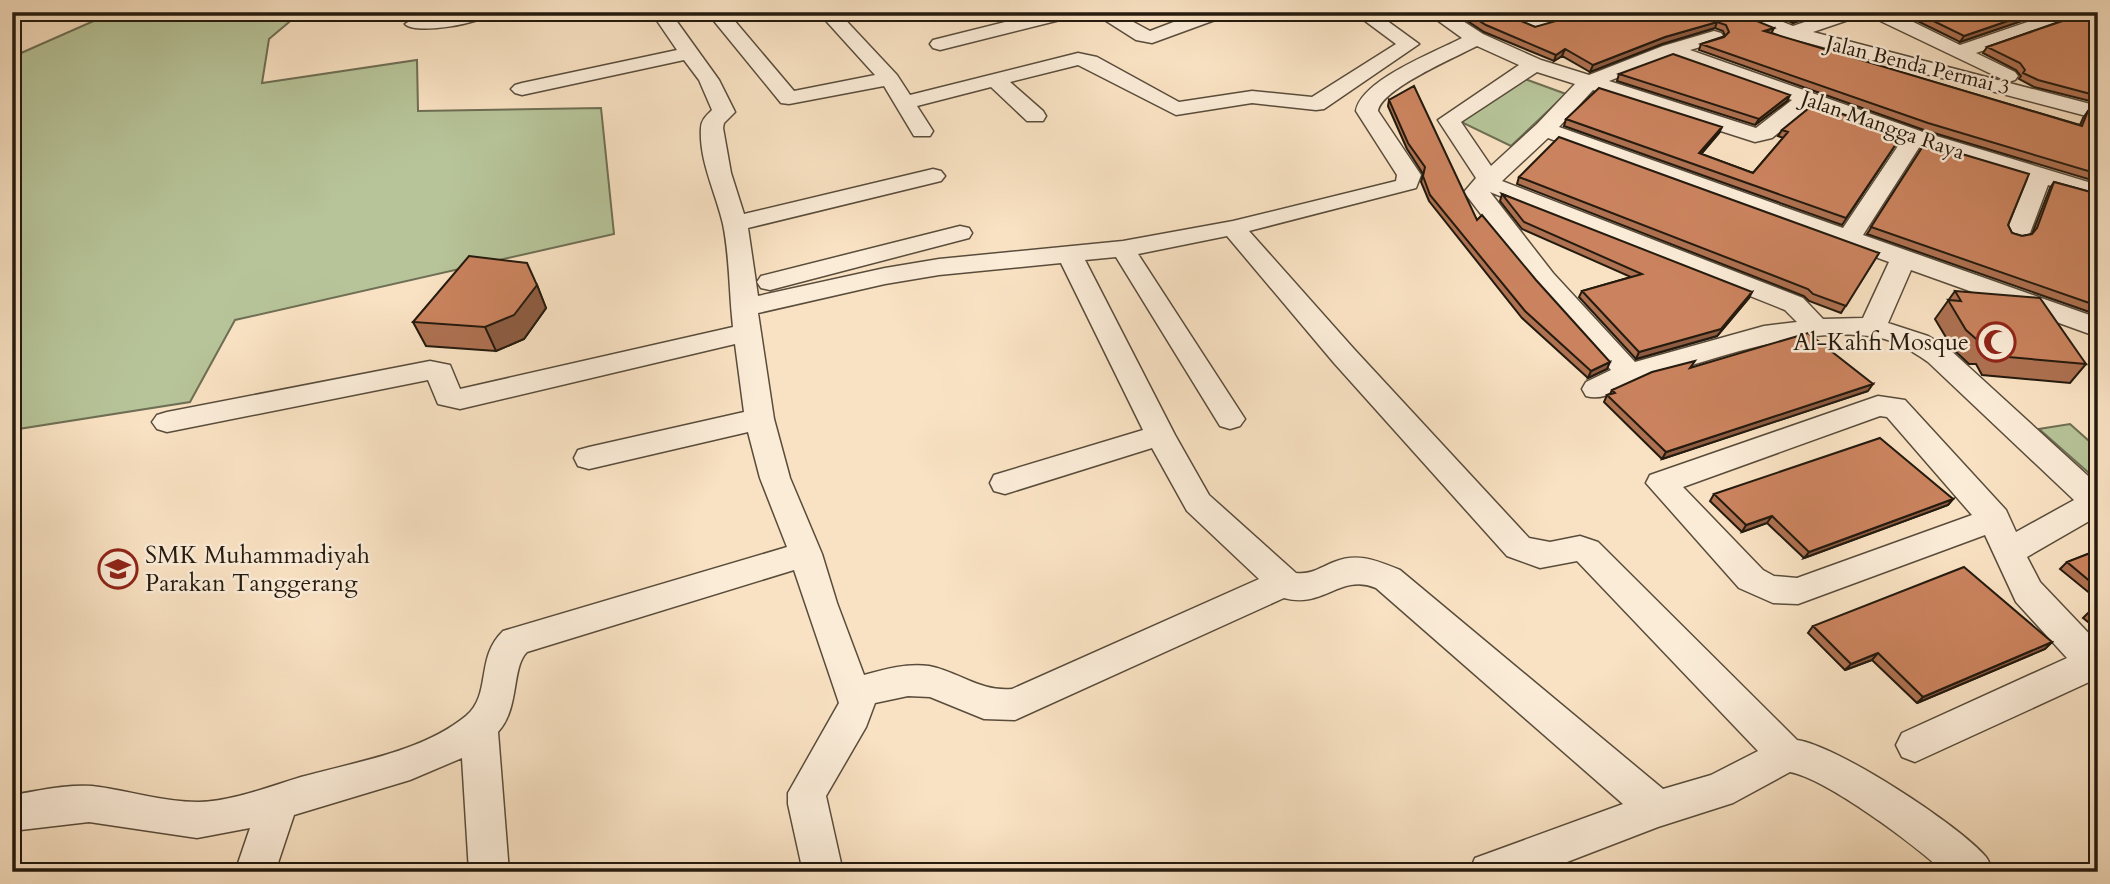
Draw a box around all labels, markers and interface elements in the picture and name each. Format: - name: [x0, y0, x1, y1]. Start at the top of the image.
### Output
- street label: Jalan Benda Permai 3: [1820, 28, 2013, 102]
- street label: Jalan Mangga Raya: [1794, 83, 1968, 167]
- mosque icon: Al-Kahfi Mosque: [1975, 321, 2017, 363]
- place label: Al-Kahfi Mosque: [1793, 326, 1969, 359]
- place label: SMK Muhammadiyah Parakan Tanggerang: [145, 539, 370, 600]
- school or university icon: SMK Muhammadiyah Parakan Tanggerang: [97, 548, 139, 590]

